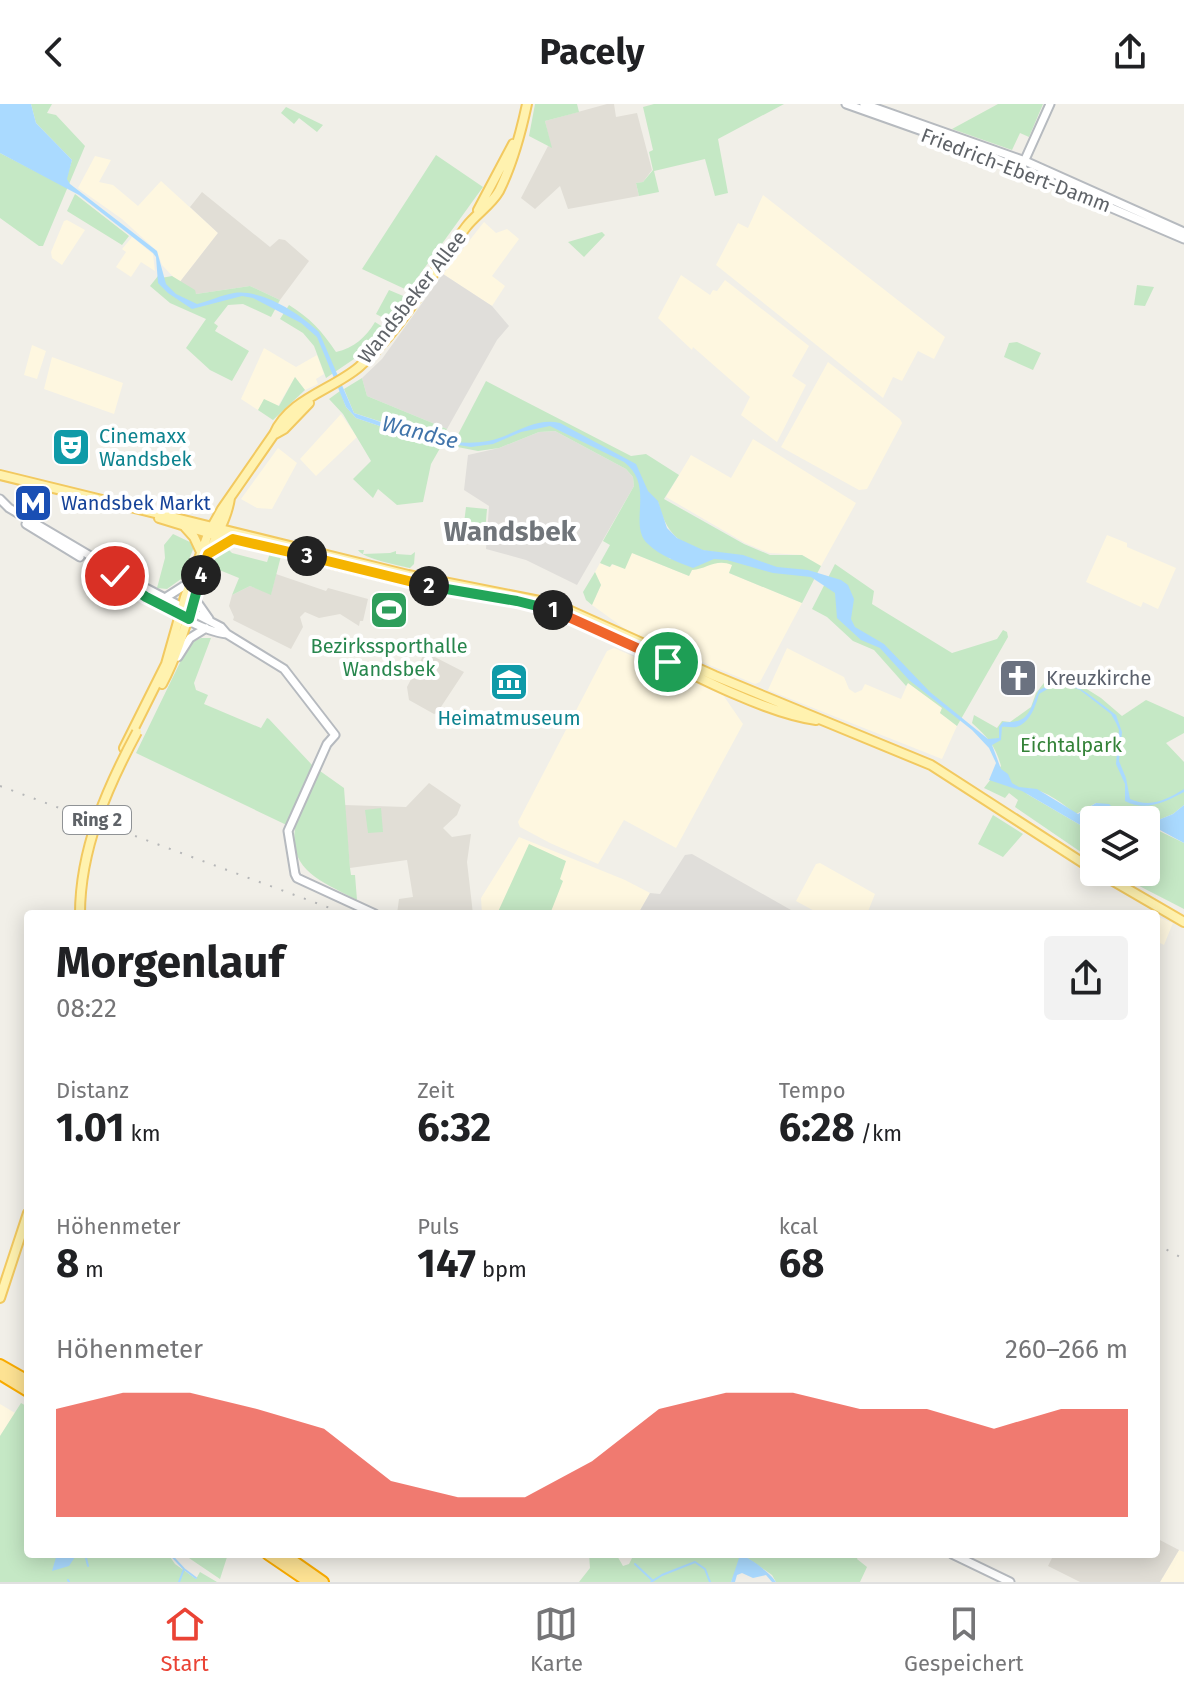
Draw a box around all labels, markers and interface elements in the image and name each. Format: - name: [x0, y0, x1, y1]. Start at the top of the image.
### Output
- icon: back: [32, 30, 76, 74]
- text: Pacely: [540, 30, 644, 74]
- icon: share: [1108, 30, 1152, 74]
- street label: Friedrich-Ebert-Damm: [918, 123, 1114, 217]
- street label: Wandsbeker Allee: [353, 226, 471, 368]
- water label: Wandse: [379, 410, 461, 454]
- place label: Cinemaxx Wandsbek: [99, 424, 193, 471]
- theatre icon: Cinemaxx Wandsbek: [50, 426, 92, 468]
- metro station icon: Wandsbek Markt: [12, 482, 54, 524]
- place label: Wandsbek Markt: [61, 491, 212, 515]
- district label: Wandsbek: [444, 515, 577, 548]
- pin: 3: [287, 536, 327, 576]
- pin: [81, 542, 149, 610]
- text: 3: [301, 542, 313, 569]
- icon: check: [93, 554, 137, 598]
- pin: 4: [181, 555, 221, 595]
- text: 4: [195, 561, 207, 588]
- pin: 2: [409, 566, 449, 606]
- text: 2: [423, 572, 435, 599]
- sports icon: Bezirkssporthalle Wandsbek: [368, 589, 410, 631]
- pin: 1: [533, 590, 573, 630]
- text: 1: [548, 596, 558, 623]
- pin: [634, 628, 702, 696]
- place label: Bezirkssporthalle Wandsbek: [310, 634, 468, 681]
- icon: arrive: [646, 640, 690, 684]
- church icon: Kreuzkirche: [997, 657, 1039, 699]
- museum icon: Heimatmuseum: [488, 661, 530, 703]
- place label: Kreuzkirche: [1046, 666, 1151, 690]
- place label: Heimatmuseum: [437, 706, 581, 730]
- park label: Eichtalpark: [1020, 733, 1123, 757]
- road number: Ring 2: [63, 806, 131, 834]
- map controls: [1080, 806, 1160, 886]
- button: layers: [1080, 806, 1160, 886]
- text: Morgenlauf: [56, 936, 284, 989]
- button: share: [1044, 936, 1128, 1020]
- text: 08:22: [56, 993, 117, 1024]
- text: Distanz: [56, 1077, 129, 1104]
- text: Zeit: [417, 1077, 454, 1104]
- text: Tempo: [779, 1077, 846, 1104]
- text: 1.01: [56, 1104, 125, 1152]
- text: 6:32: [417, 1104, 491, 1152]
- text: 6:28: [779, 1104, 855, 1152]
- text: km: [125, 1120, 161, 1147]
- text: /km: [855, 1120, 902, 1147]
- text: Höhenmeter: [56, 1213, 181, 1240]
- text: Puls: [417, 1213, 459, 1240]
- text: kcal: [779, 1213, 818, 1240]
- text: 8: [56, 1240, 79, 1288]
- text: 147: [417, 1240, 476, 1288]
- text: 68: [779, 1240, 824, 1288]
- text: m: [79, 1256, 104, 1283]
- text: bpm: [476, 1256, 527, 1283]
- text: Höhenmeter: [56, 1334, 203, 1365]
- text: 260–266 m: [1005, 1334, 1128, 1365]
- tab: Start: [161, 1602, 209, 1677]
- tab: Karte: [530, 1602, 583, 1677]
- tab: Gespeichert: [904, 1602, 1023, 1677]

